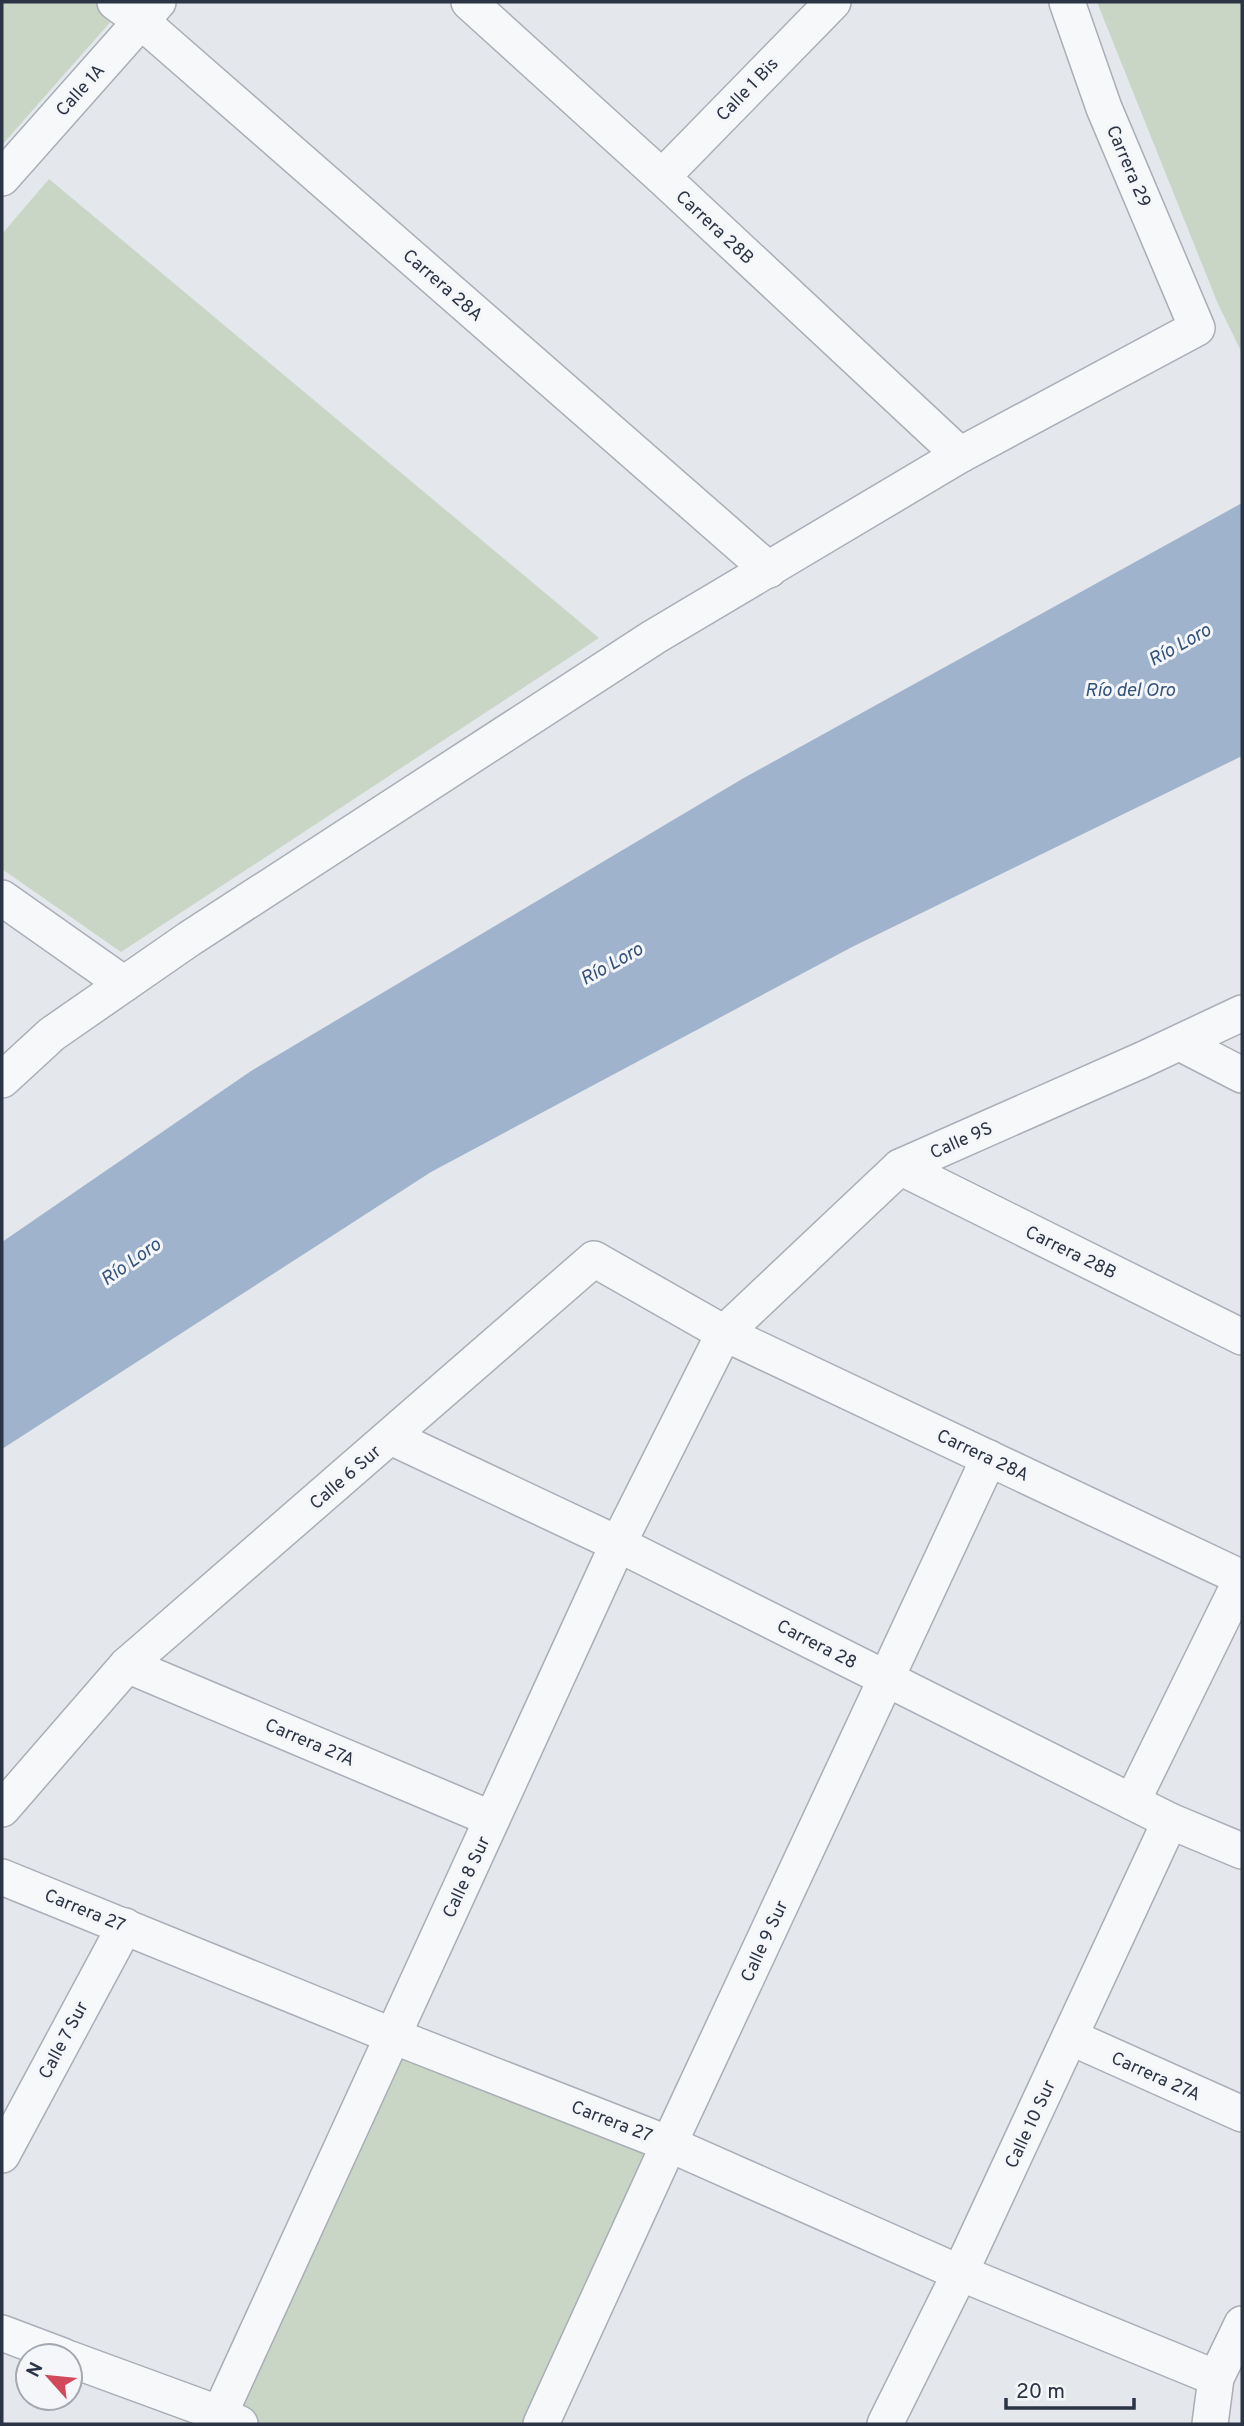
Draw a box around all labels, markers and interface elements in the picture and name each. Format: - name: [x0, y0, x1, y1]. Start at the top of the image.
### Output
- street label: Calle 1 Bis: [712, 53, 784, 127]
- street label: Calle 1A: [52, 60, 111, 122]
- street label: Carrera 29: [1100, 122, 1155, 211]
- street label: Carrera 28B: [670, 186, 758, 270]
- street label: Carrera 28A: [397, 245, 487, 327]
- water label: Río Loro: [1144, 618, 1216, 673]
- water label: Río del Oro: [1085, 679, 1176, 703]
- water label: Río Loro: [576, 937, 648, 992]
- street label: Calle 9S: [927, 1117, 996, 1165]
- street label: Carrera 28B: [1021, 1221, 1120, 1285]
- water label: Río Loro: [96, 1233, 167, 1292]
- street label: Carrera 28A: [933, 1425, 1032, 1488]
- street label: Calle 6 Sur: [305, 1441, 387, 1516]
- street label: Carrera 28: [772, 1615, 860, 1675]
- street label: Carrera 27A: [261, 1714, 358, 1773]
- street label: Calle 8 Sur: [438, 1833, 496, 1922]
- street label: Carrera 27: [41, 1885, 128, 1938]
- street label: Calle 9 Sur: [736, 1897, 794, 1986]
- street label: Calle 7 Sur: [34, 1998, 94, 2083]
- street label: Carrera 27A: [1107, 2047, 1204, 2107]
- street label: Calle 10 Sur: [1001, 2077, 1062, 2173]
- street label: Carrera 27: [568, 2096, 655, 2148]
- north arrow: [14, 2342, 84, 2412]
- text: N: [22, 2359, 49, 2382]
- scale bar: [1006, 2366, 1134, 2410]
- text: 20 m: [1016, 2379, 1065, 2406]

